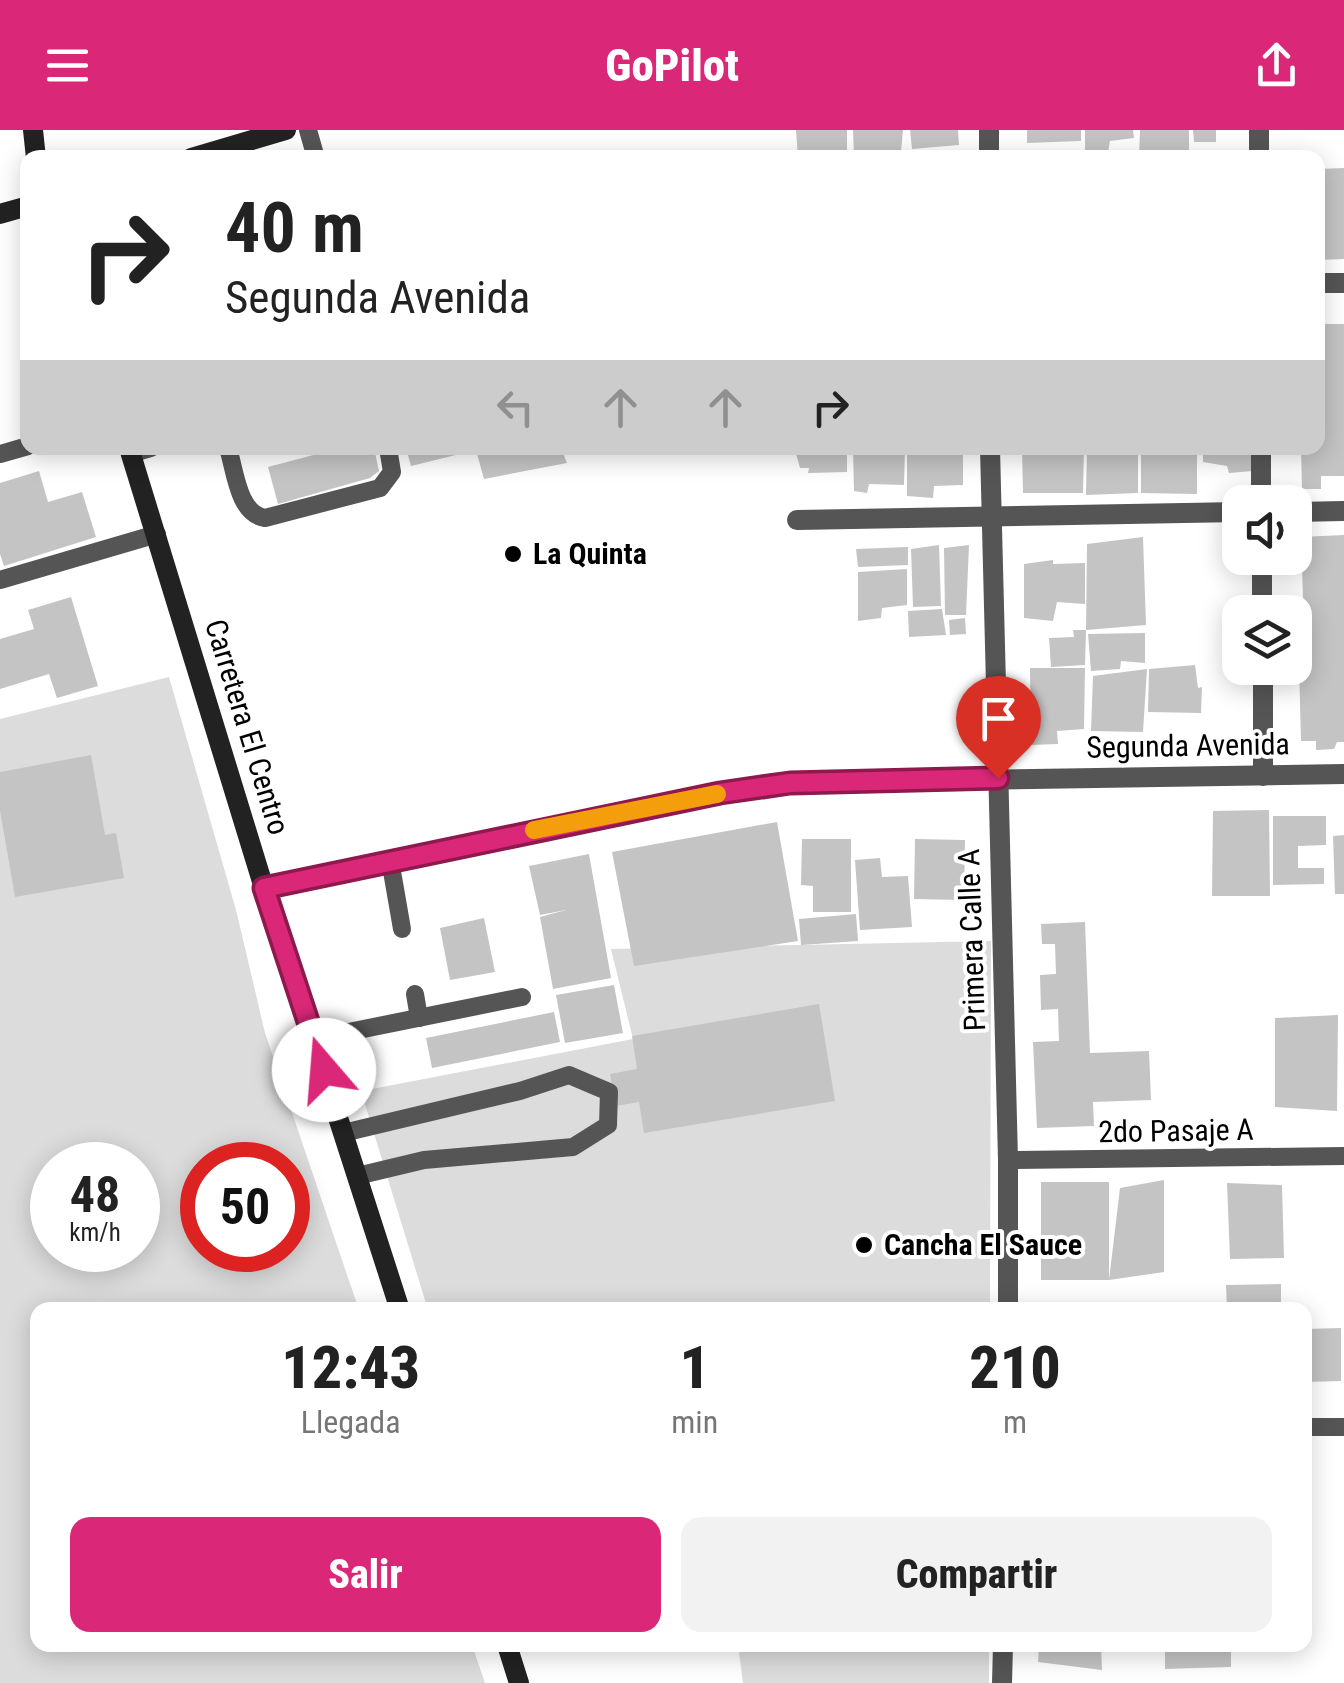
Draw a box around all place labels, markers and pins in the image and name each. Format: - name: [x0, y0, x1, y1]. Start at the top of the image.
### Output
- place label: La Quinta: [533, 536, 647, 571]
- marker: La Quinta: [502, 543, 524, 565]
- pin: [956, 676, 1041, 779]
- place label: Cancha El Sauce: [884, 1227, 1082, 1262]
- marker: Cancha El Sauce: [853, 1234, 875, 1256]

